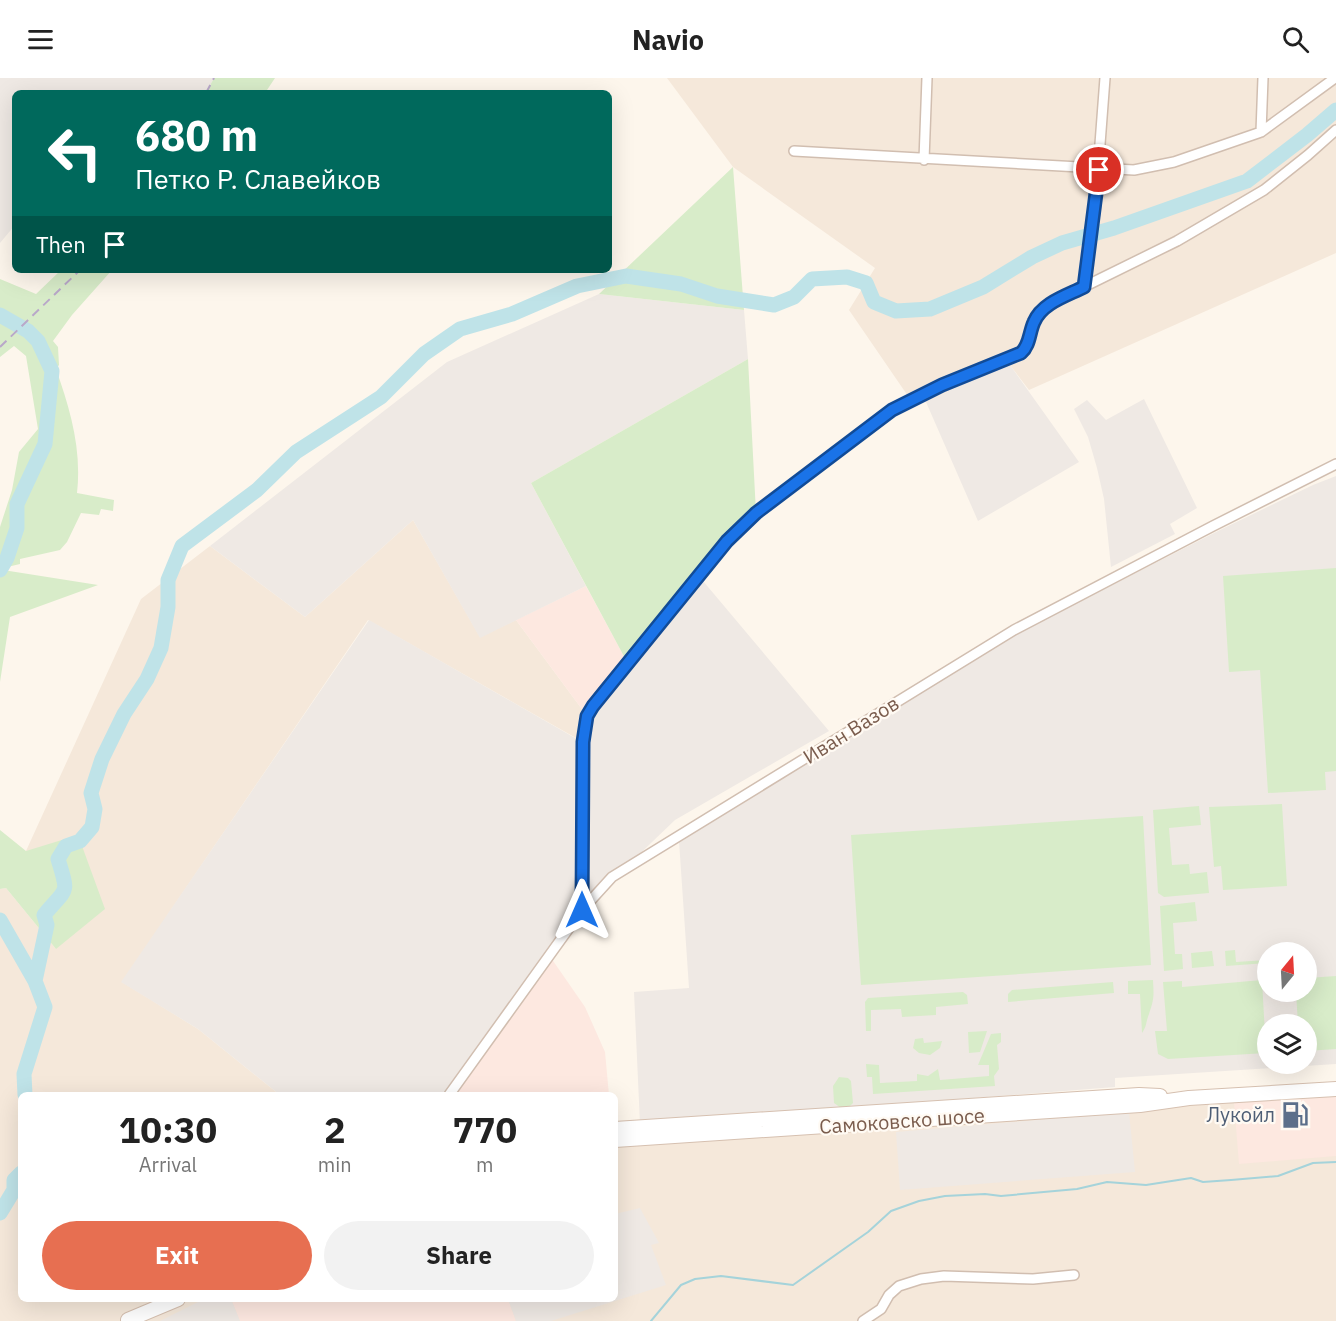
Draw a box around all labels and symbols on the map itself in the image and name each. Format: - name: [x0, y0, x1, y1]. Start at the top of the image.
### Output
- pin: [1073, 144, 1124, 195]
- street label: Иван Вазов: [798, 689, 904, 770]
- position arrow: [550, 878, 614, 942]
- north arrow: [1257, 942, 1317, 1002]
- fuel station icon: Лукойл: [1280, 1100, 1310, 1130]
- street label: Самоковско шосе: [818, 1101, 986, 1140]
- place label: Лукойл: [1206, 1101, 1275, 1128]

